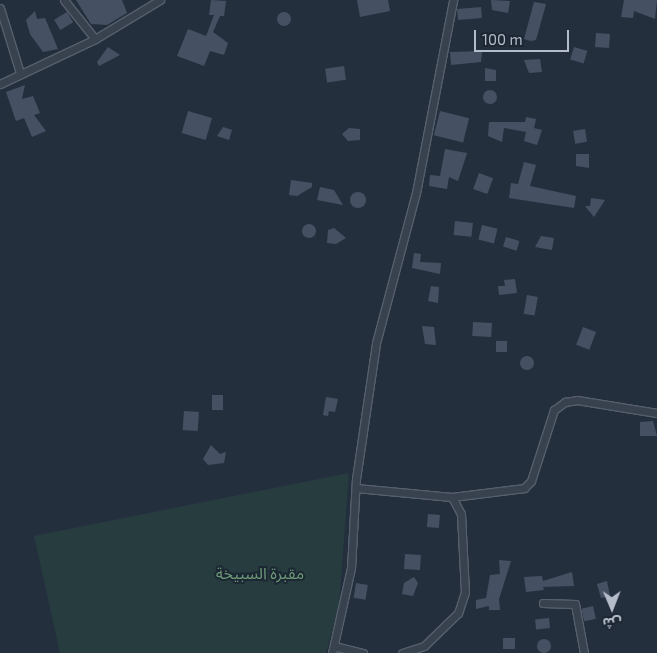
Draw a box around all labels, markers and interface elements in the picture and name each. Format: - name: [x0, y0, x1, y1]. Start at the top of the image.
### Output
- scale bar: [477, 20, 572, 52]
- text: 100 m: [482, 30, 523, 48]
- park label: مقبرة السبيخة: [216, 563, 304, 583]
- north arrow: [587, 583, 637, 633]
- text: ش: [603, 615, 622, 632]

